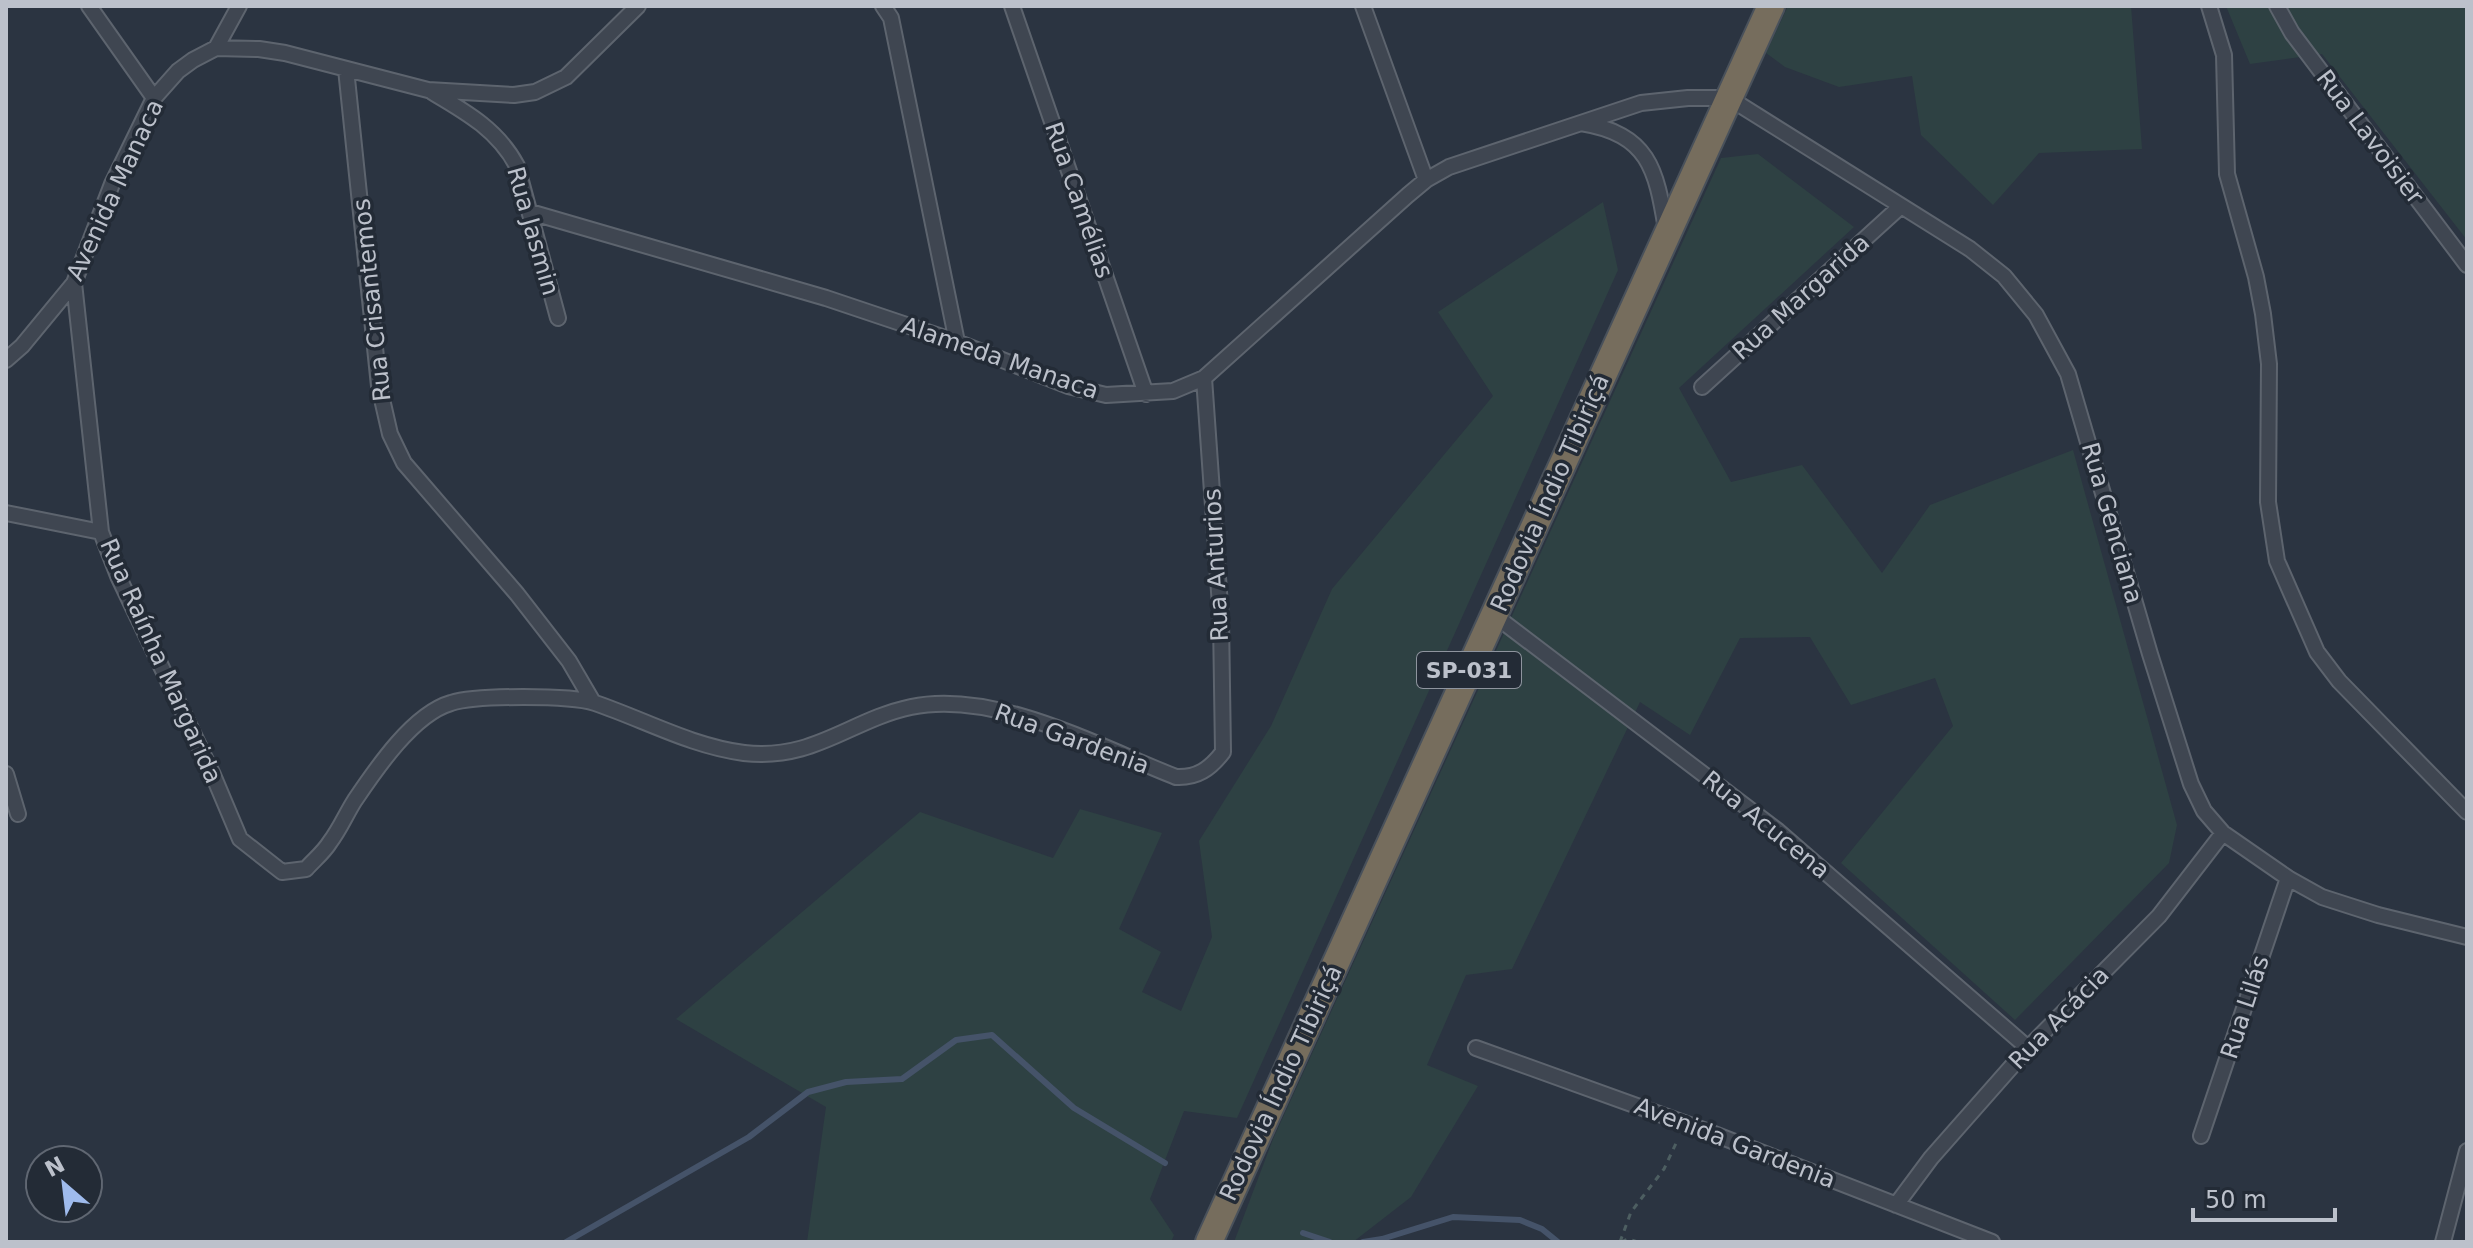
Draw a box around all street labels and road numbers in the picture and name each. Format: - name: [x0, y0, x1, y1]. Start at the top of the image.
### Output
- street label: Rua Lavoisier: [2310, 64, 2430, 210]
- street label: Avenida Manaca: [61, 95, 169, 285]
- street label: Rua Camélias: [1039, 118, 1119, 282]
- street label: Rua Jasmin: [501, 163, 565, 299]
- street label: Rua Crisantemos: [347, 197, 397, 403]
- street label: Rua Margarida: [1727, 228, 1875, 366]
- street label: Alameda Manaca: [898, 311, 1102, 405]
- street label: Rodovia Índio Tibiriçá: [1484, 370, 1615, 616]
- street label: Rua Genciana: [2076, 439, 2148, 607]
- street label: Rua Anturios: [1198, 488, 1234, 642]
- street label: Rua Raínha Margarida: [94, 534, 228, 788]
- road number: SP-031: [1417, 652, 1521, 688]
- street label: Rua Gardenia: [991, 698, 1153, 780]
- street label: Rua Acucena: [1697, 765, 1835, 885]
- street label: Rua Lilás: [2215, 952, 2275, 1062]
- street label: Rodovia Índio Tibiriçá: [1213, 960, 1348, 1205]
- street label: Rua Acácia: [2003, 961, 2115, 1075]
- street label: Avenida Gardenia: [1631, 1092, 1839, 1194]

